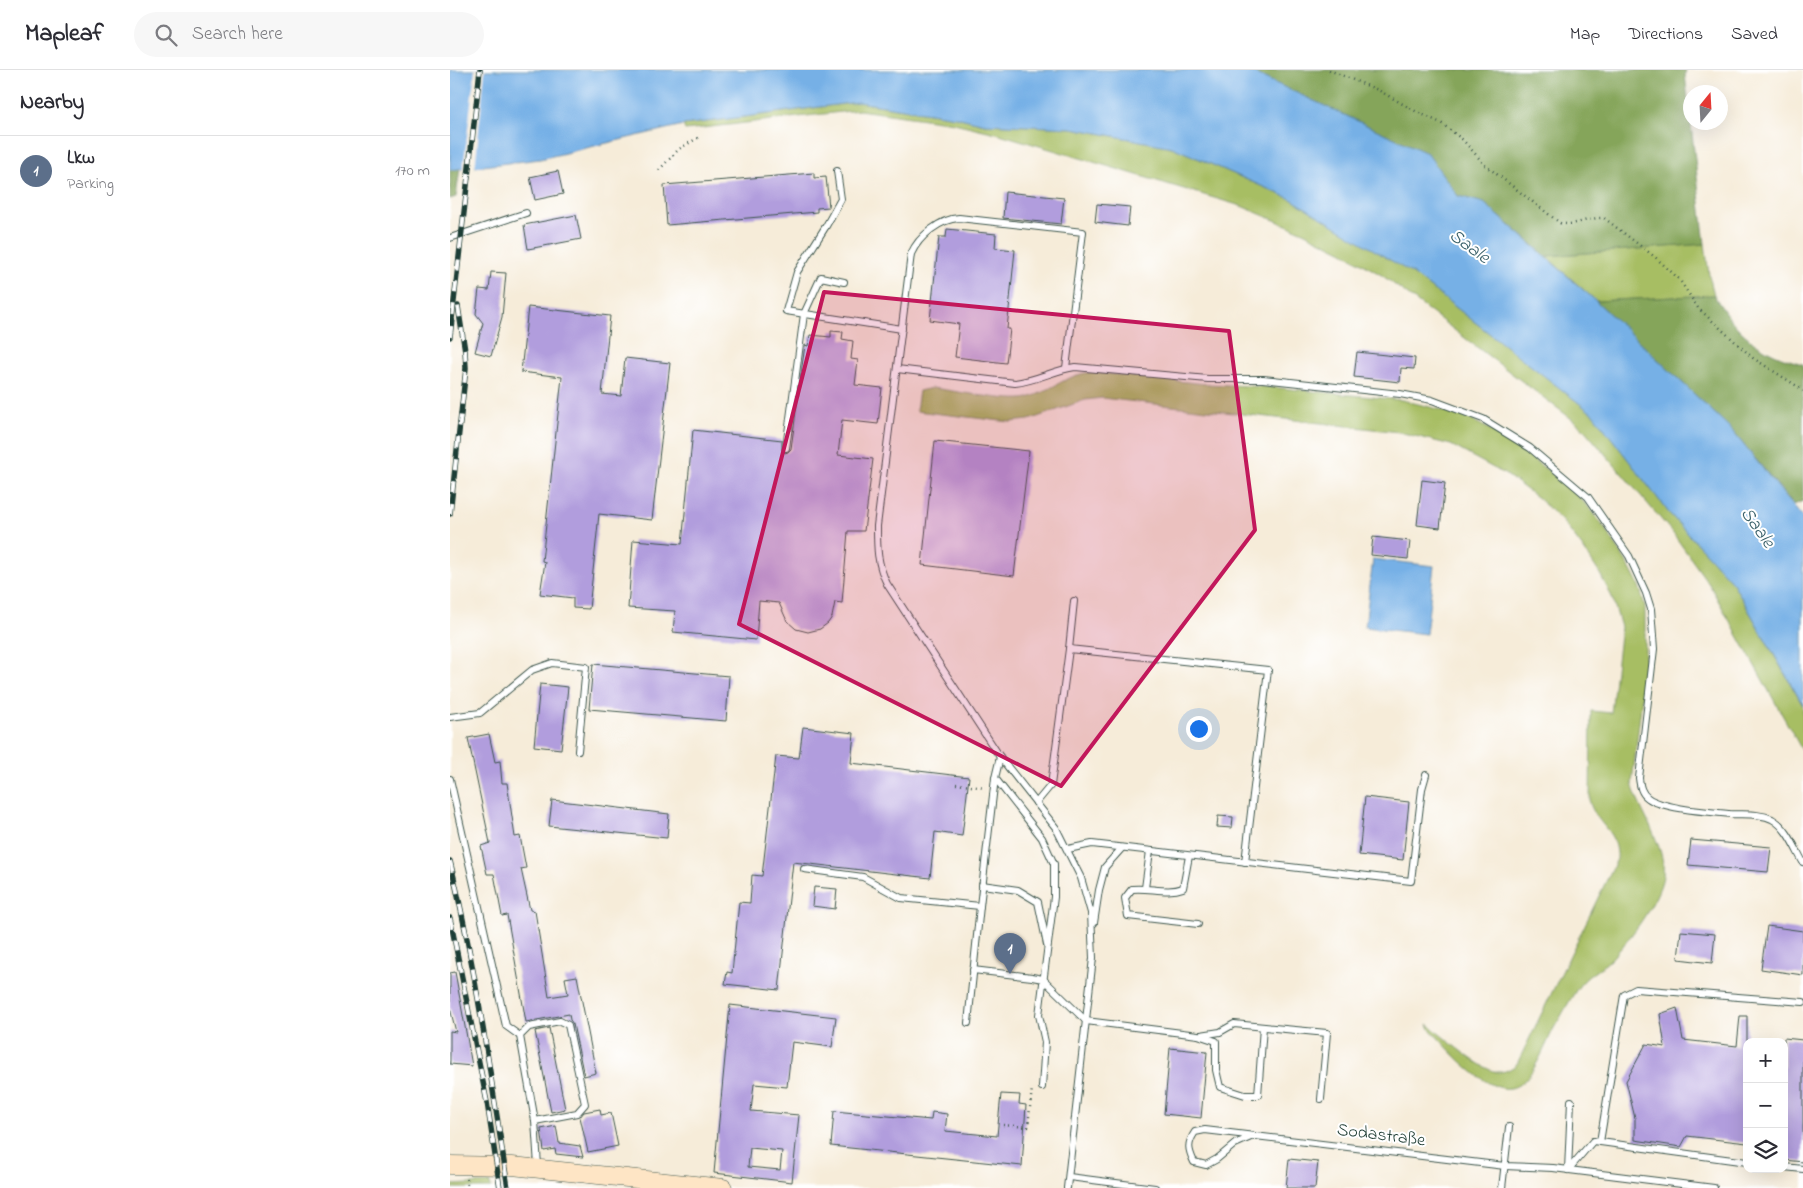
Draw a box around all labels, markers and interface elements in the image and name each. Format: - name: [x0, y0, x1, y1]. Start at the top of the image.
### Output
- search box: [134, 12, 484, 57]
- text: Mapleaf: [25, 17, 104, 52]
- icon: search: [152, 21, 180, 49]
- text: Search here: [192, 21, 283, 48]
- text: Map: [1570, 22, 1600, 48]
- text: Directions: [1628, 22, 1703, 48]
- text: Saved: [1731, 22, 1778, 48]
- north arrow: [1683, 85, 1728, 130]
- text: Nearby: [20, 88, 84, 118]
- text: Lkw: [67, 145, 95, 172]
- text: 1: [33, 159, 39, 183]
- text: 170 m: [395, 159, 430, 183]
- text: Parking: [67, 172, 114, 196]
- water label: Saale: [1443, 223, 1496, 272]
- water label: Saale: [1733, 502, 1782, 555]
- your location: [1186, 716, 1212, 742]
- pin: 1: [994, 933, 1026, 974]
- map controls: [1743, 1038, 1788, 1173]
- button: +: [1743, 1038, 1788, 1083]
- button: −: [1743, 1083, 1788, 1128]
- street label: Sodastraße: [1335, 1118, 1428, 1154]
- button: layers: [1743, 1128, 1788, 1173]

